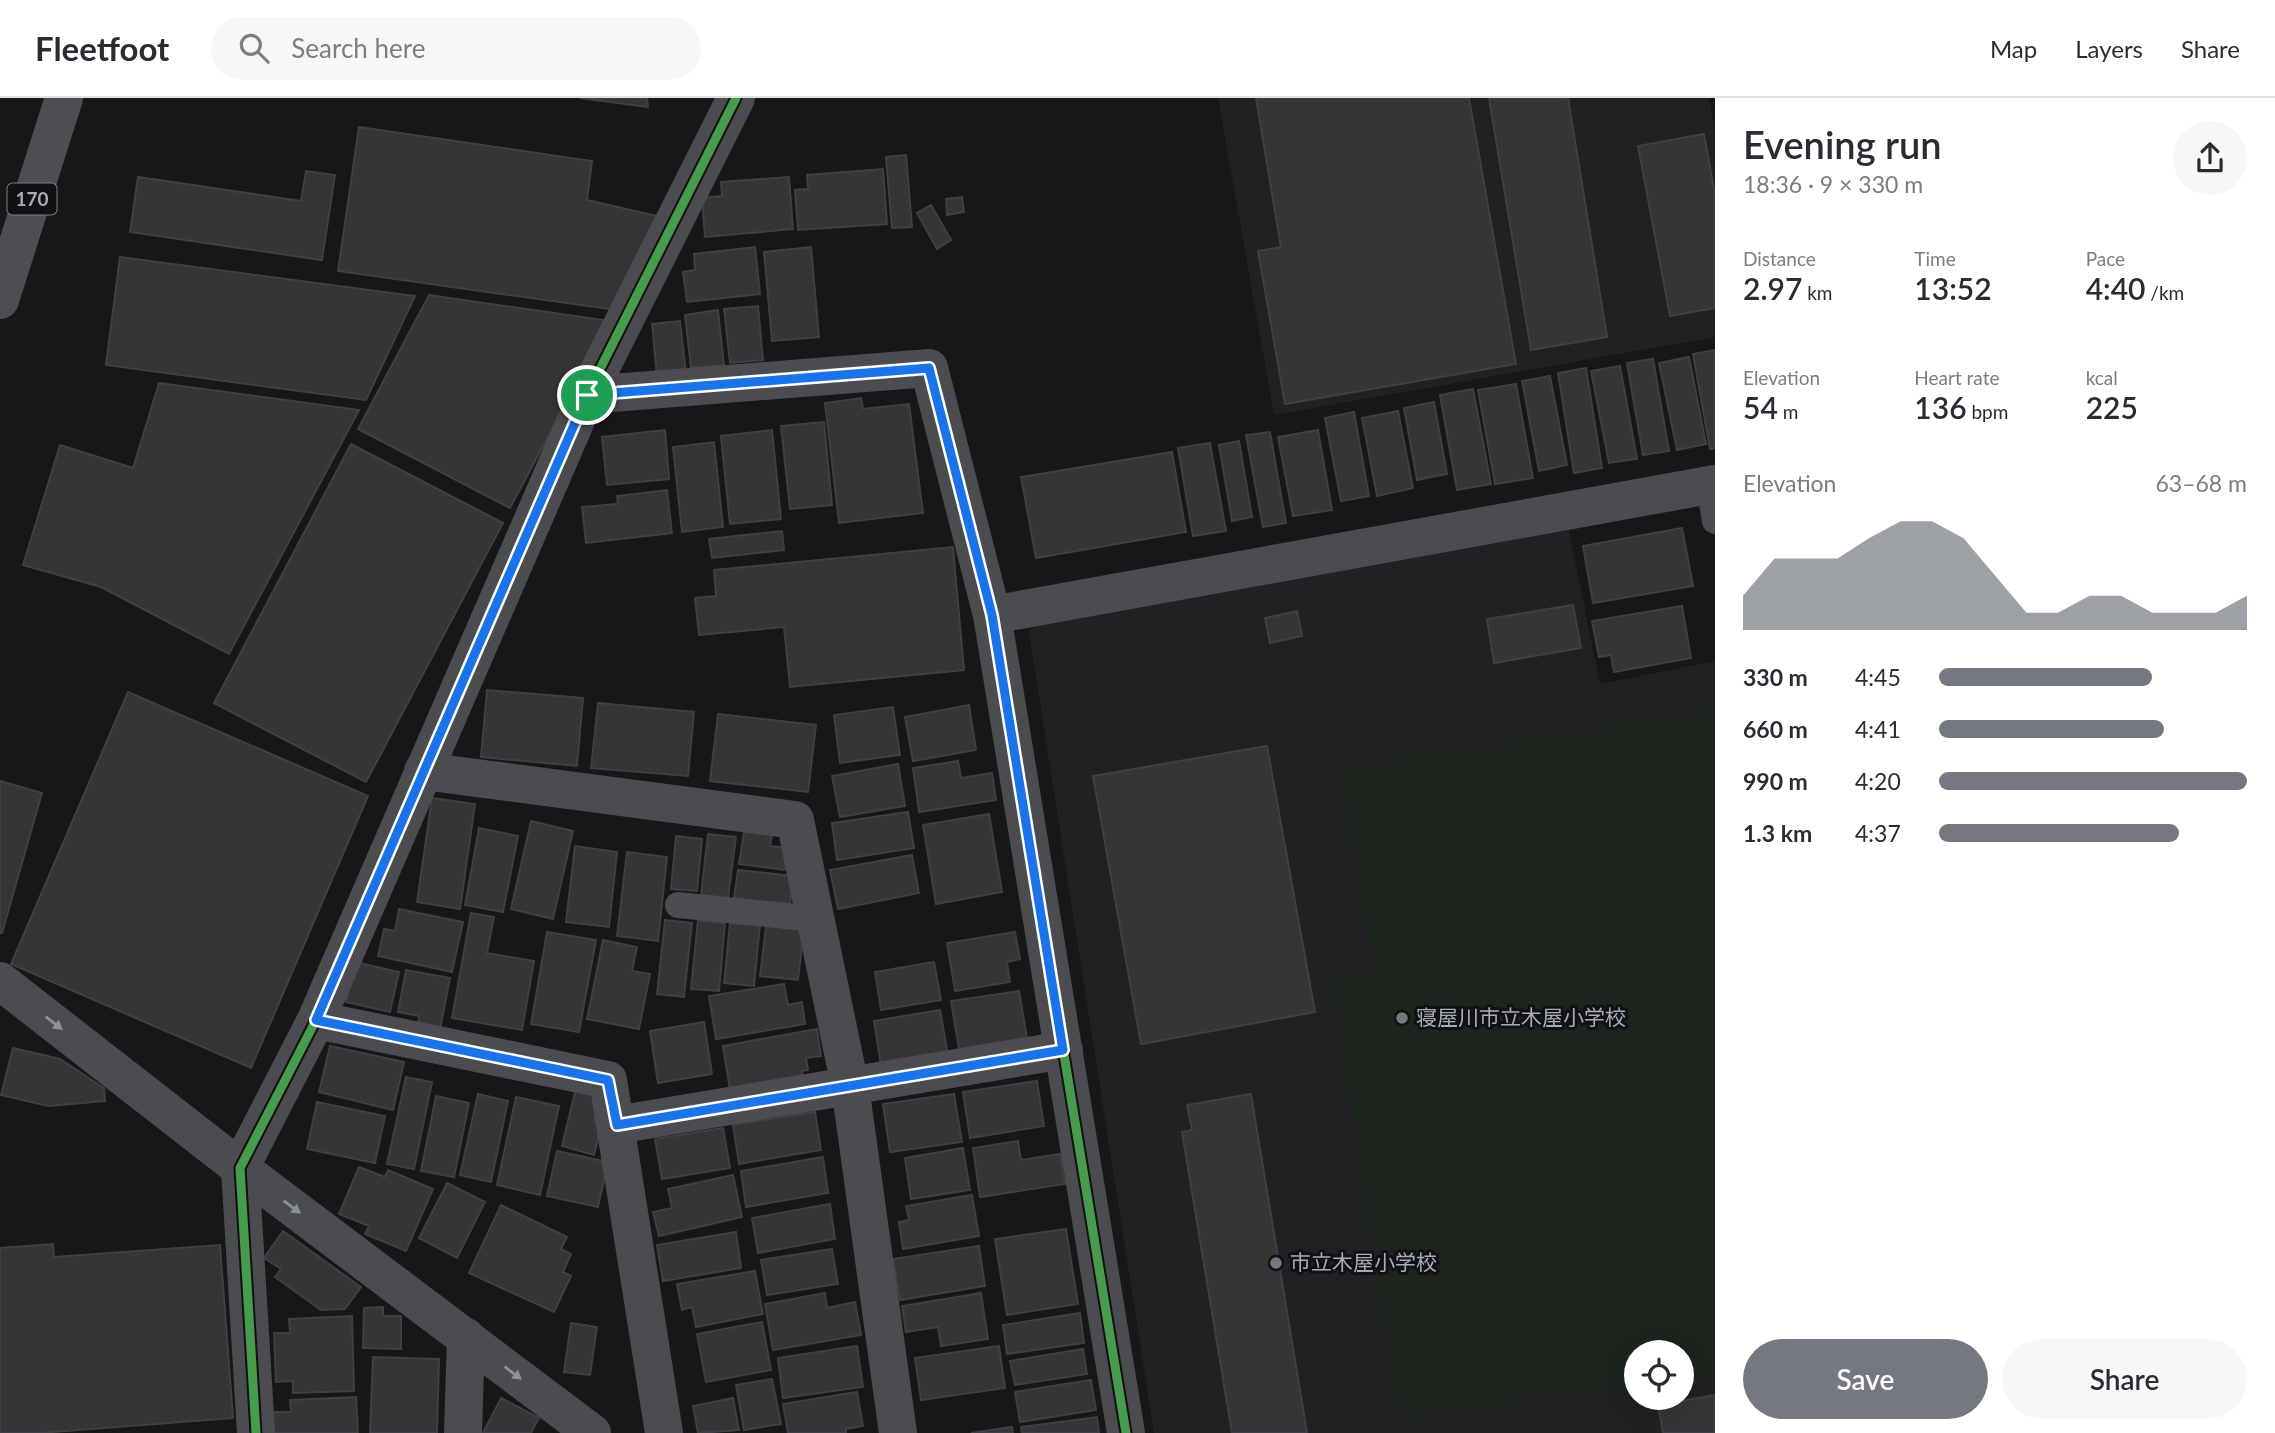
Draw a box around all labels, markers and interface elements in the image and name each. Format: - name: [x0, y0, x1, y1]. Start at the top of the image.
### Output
- search box: [211, 17, 701, 80]
- text: Fleetfoot: [35, 28, 169, 68]
- icon: search: [235, 29, 273, 67]
- text: Search here: [291, 32, 425, 64]
- text: Map: [1990, 34, 2037, 63]
- text: Layers: [2075, 34, 2143, 63]
- text: Share: [2181, 34, 2240, 63]
- text: Evening run: [1743, 121, 1942, 167]
- button: share: [2173, 121, 2247, 195]
- text: 18:36 · 9 × 330 m: [1743, 170, 1923, 198]
- road number: 170: [7, 184, 56, 214]
- text: Distance: [1743, 247, 1816, 270]
- text: Time: [1914, 247, 1956, 270]
- text: Pace: [2086, 247, 2125, 270]
- text: 2.97: [1743, 270, 1802, 306]
- text: 13:52: [1914, 270, 1992, 306]
- text: 4:40: [2086, 270, 2145, 306]
- text: km: [1802, 281, 1832, 304]
- text: /km: [2145, 281, 2184, 304]
- pin: [557, 365, 617, 425]
- text: Elevation: [1743, 366, 1820, 389]
- text: Heart rate: [1914, 366, 2000, 389]
- text: kcal: [2086, 366, 2118, 389]
- icon: arrive: [568, 376, 606, 414]
- text: 54: [1743, 389, 1778, 425]
- text: 136: [1914, 389, 1967, 425]
- text: 225: [2086, 389, 2138, 425]
- text: m: [1778, 400, 1798, 423]
- text: bpm: [1967, 400, 2008, 423]
- text: Elevation: [1743, 469, 1836, 497]
- text: 63–68 m: [2155, 469, 2247, 497]
- text: 330 m: [1743, 663, 1808, 691]
- text: 4:45: [1855, 663, 1901, 691]
- text: 660 m: [1743, 715, 1808, 743]
- text: 4:41: [1855, 715, 1901, 743]
- text: 990 m: [1743, 767, 1808, 795]
- text: 4:20: [1855, 767, 1901, 795]
- text: 1.3 km: [1743, 819, 1812, 847]
- text: 4:37: [1855, 819, 1901, 847]
- place label: 寝屋川市立木屋小学校: [1416, 1004, 1626, 1029]
- marker: 寝屋川市立木屋小学校: [1394, 1010, 1410, 1026]
- one-way arrow: [44, 1015, 62, 1030]
- one-way arrow: [283, 1199, 301, 1213]
- place label: 市立木屋小学校: [1290, 1249, 1437, 1274]
- marker: 市立木屋小学校: [1268, 1255, 1284, 1271]
- button: Save: [1743, 1339, 1988, 1419]
- button: Share: [2002, 1339, 2247, 1419]
- map controls: [1624, 1340, 1694, 1410]
- button: locate: [1624, 1340, 1694, 1410]
- one-way arrow: [504, 1365, 522, 1379]

